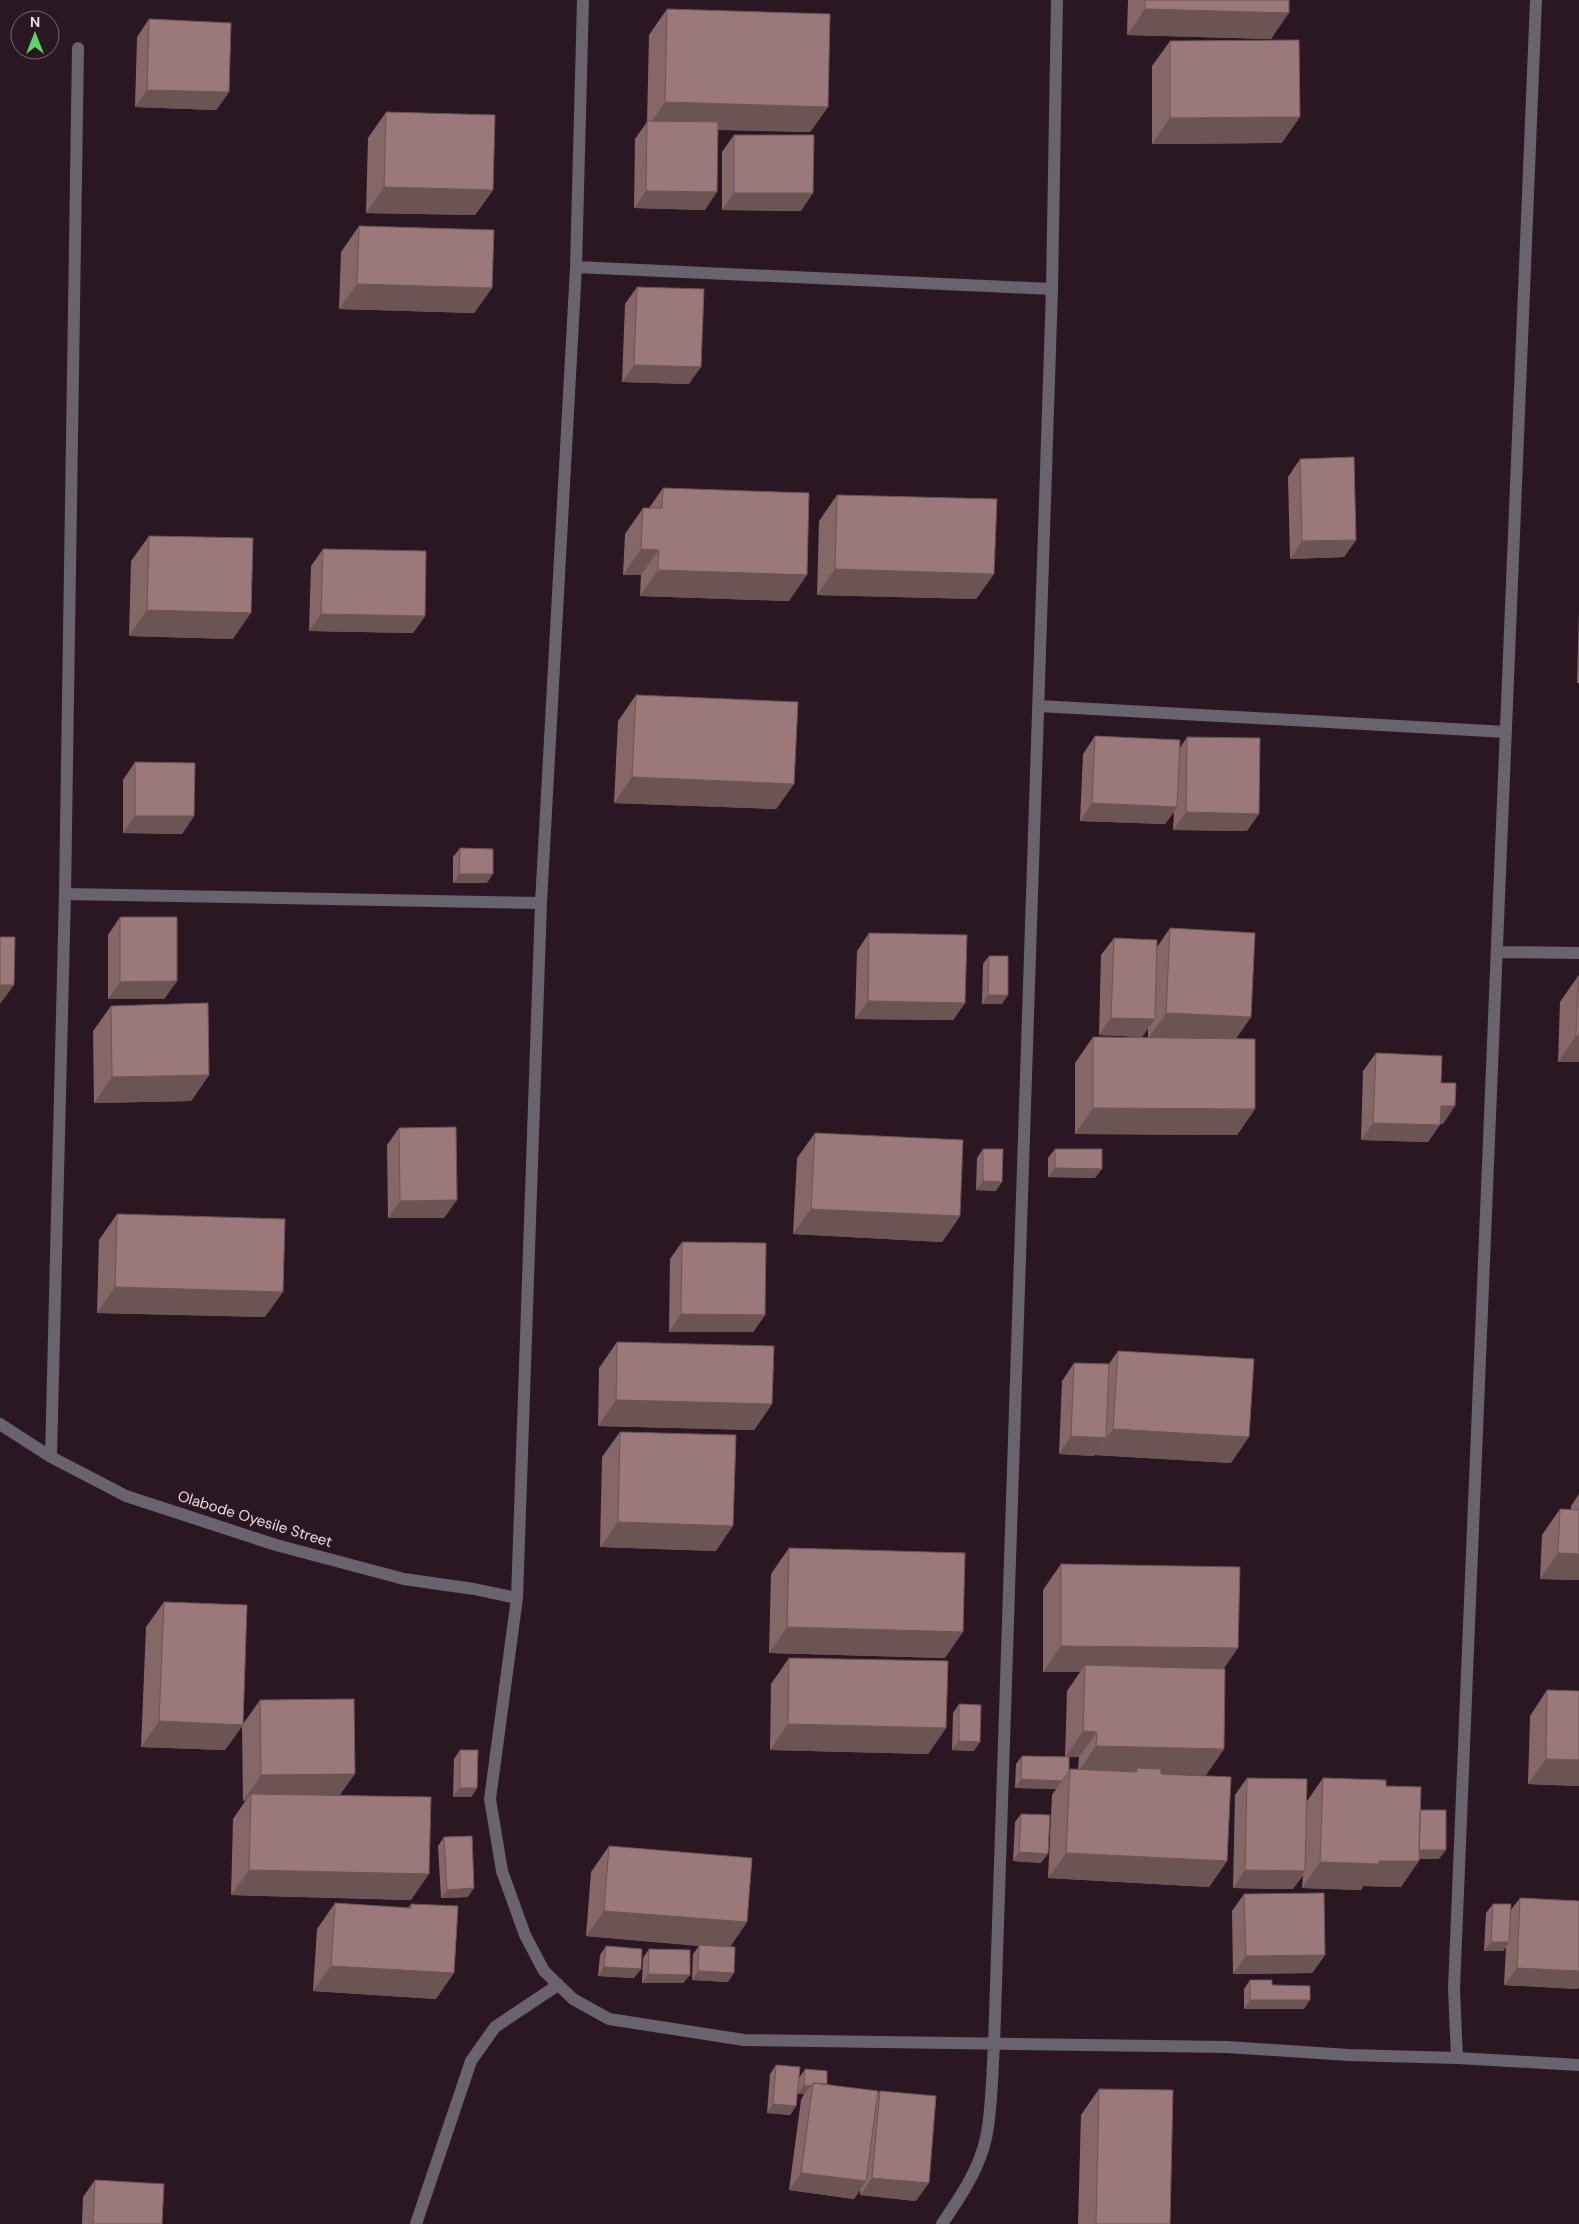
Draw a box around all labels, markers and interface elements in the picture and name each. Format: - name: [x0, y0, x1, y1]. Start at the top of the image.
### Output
- north arrow: [10, 10, 60, 60]
- text: N: [30, 13, 40, 31]
- street label: Olabode Oyesile Street: [175, 1486, 335, 1552]

